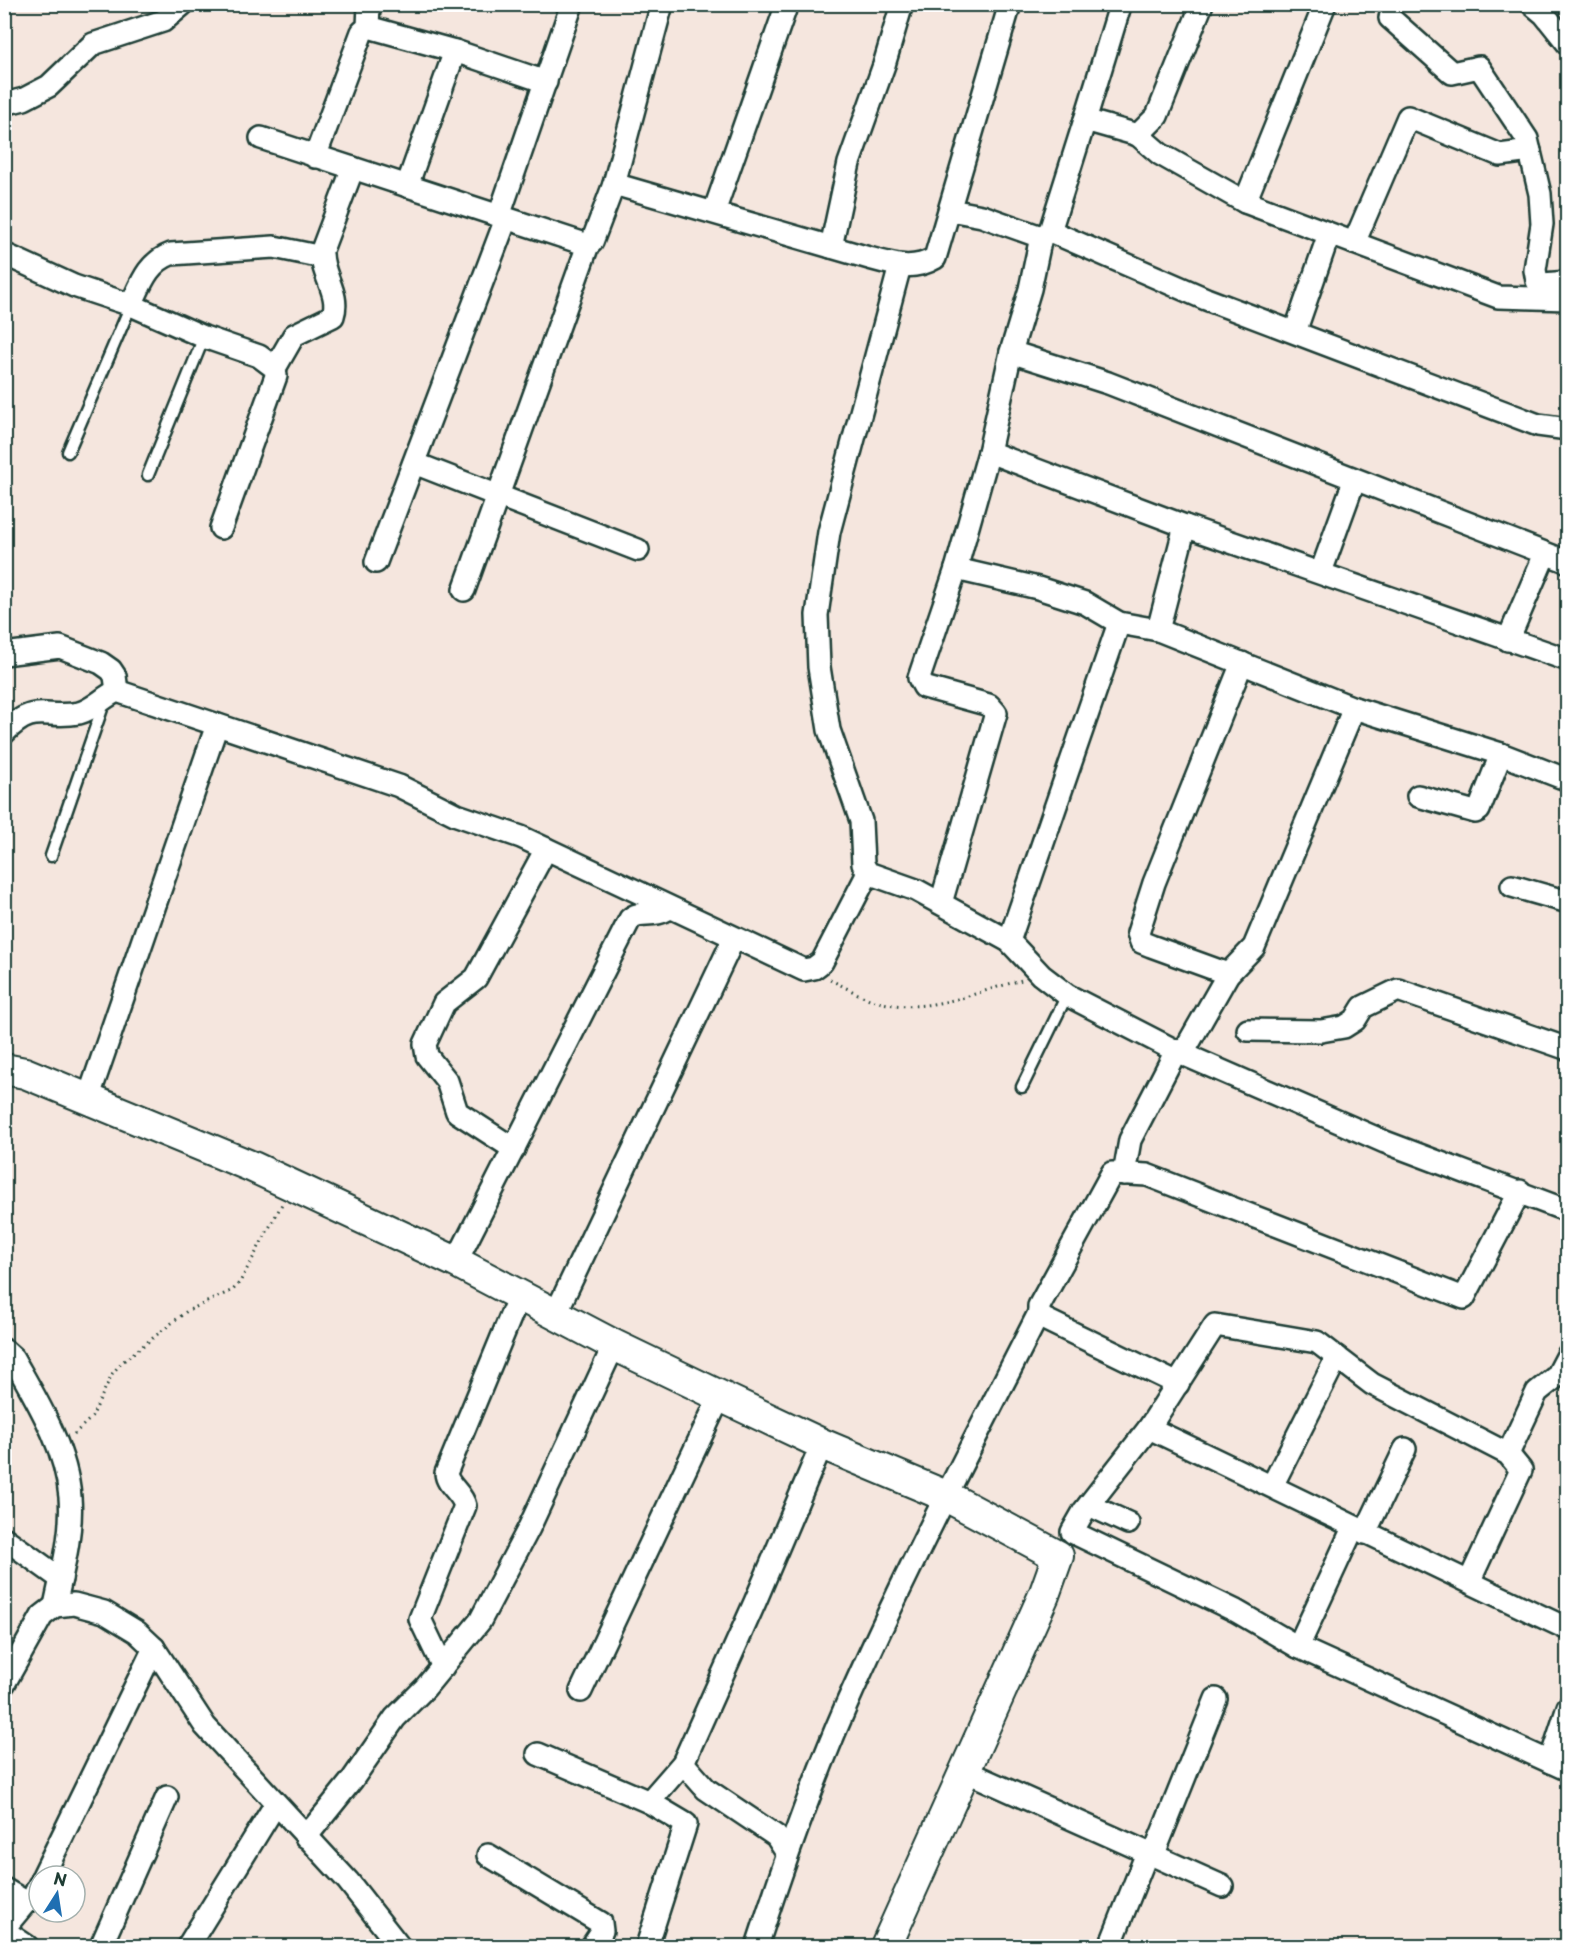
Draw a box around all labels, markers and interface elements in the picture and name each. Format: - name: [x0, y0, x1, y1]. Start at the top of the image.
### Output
- north arrow: [27, 1864, 87, 1924]
- text: N: [52, 1865, 69, 1891]

